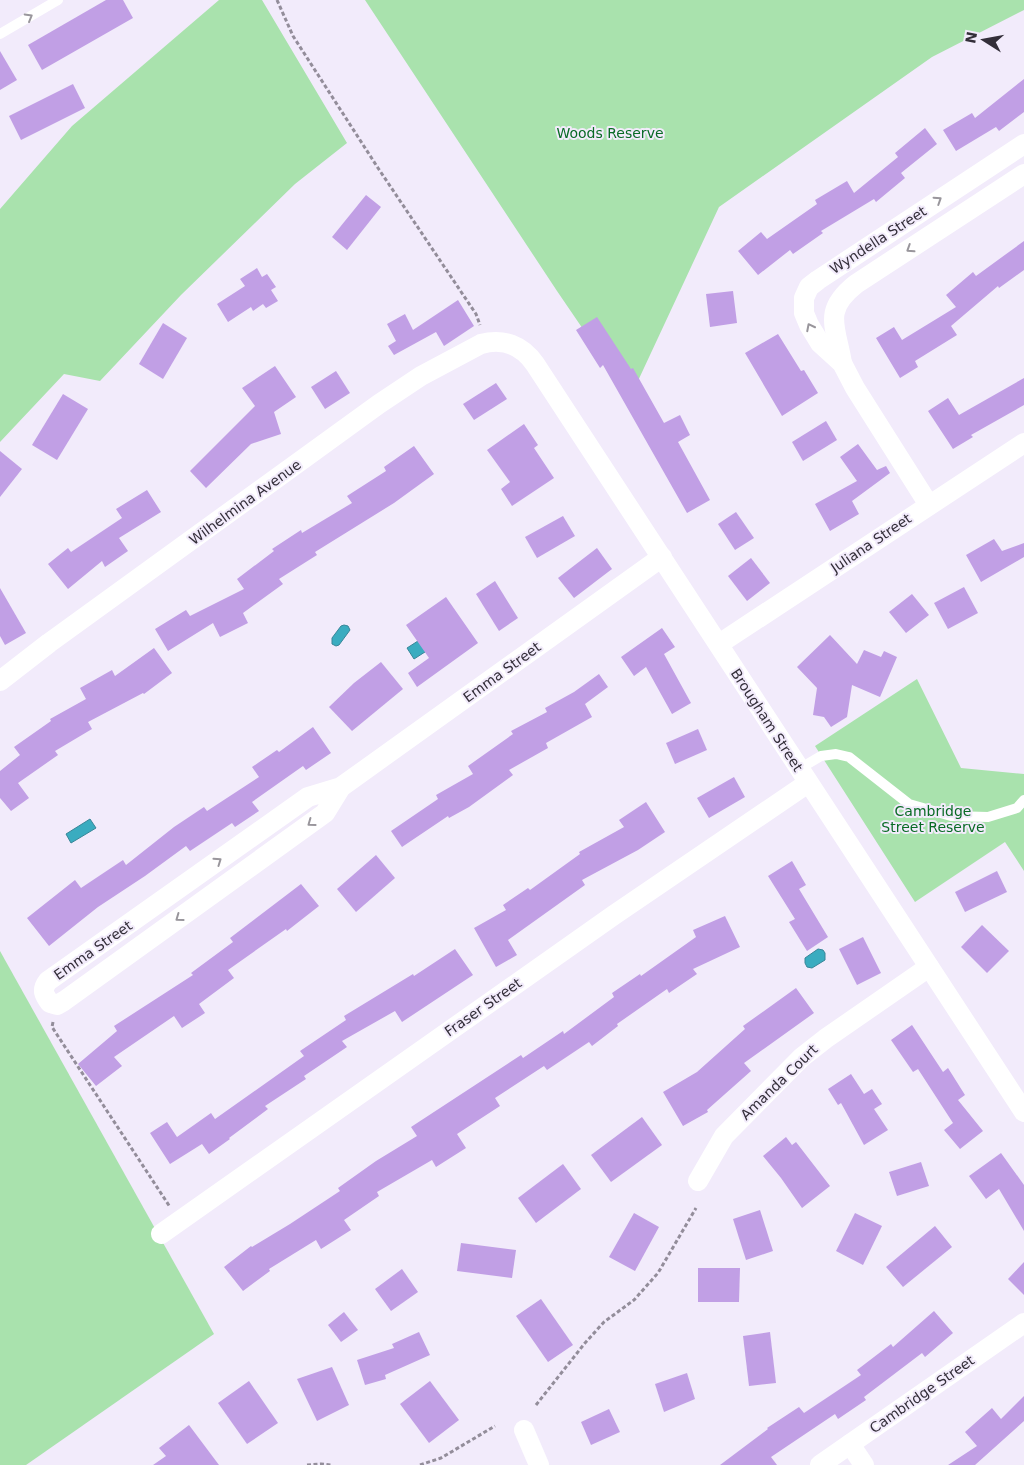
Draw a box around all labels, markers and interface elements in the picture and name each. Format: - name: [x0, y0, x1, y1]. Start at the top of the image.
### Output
- one-way arrow: [24, 13, 33, 23]
- north arrow: [959, 15, 1009, 65]
- text: N: [962, 30, 980, 45]
- park label: Woods Reserve: [556, 125, 664, 141]
- one-way arrow: [932, 197, 942, 206]
- street label: Wyndella Street: [827, 203, 930, 277]
- one-way arrow: [906, 243, 916, 252]
- one-way arrow: [806, 323, 816, 332]
- street label: Wilhelmina Avenue: [186, 456, 304, 548]
- street label: Juliana Street: [827, 510, 915, 576]
- street label: Emma Street: [460, 638, 544, 705]
- street label: Brougham Street: [728, 666, 807, 775]
- park label: Cambridge Street Reserve: [881, 803, 985, 835]
- one-way arrow: [308, 818, 317, 826]
- one-way arrow: [212, 858, 221, 867]
- one-way arrow: [176, 913, 185, 921]
- street label: Emma Street: [51, 917, 136, 983]
- street label: Fraser Street: [442, 974, 525, 1039]
- street label: Amanda Court: [737, 1041, 821, 1123]
- street label: Cambridge Street: [867, 1352, 978, 1436]

